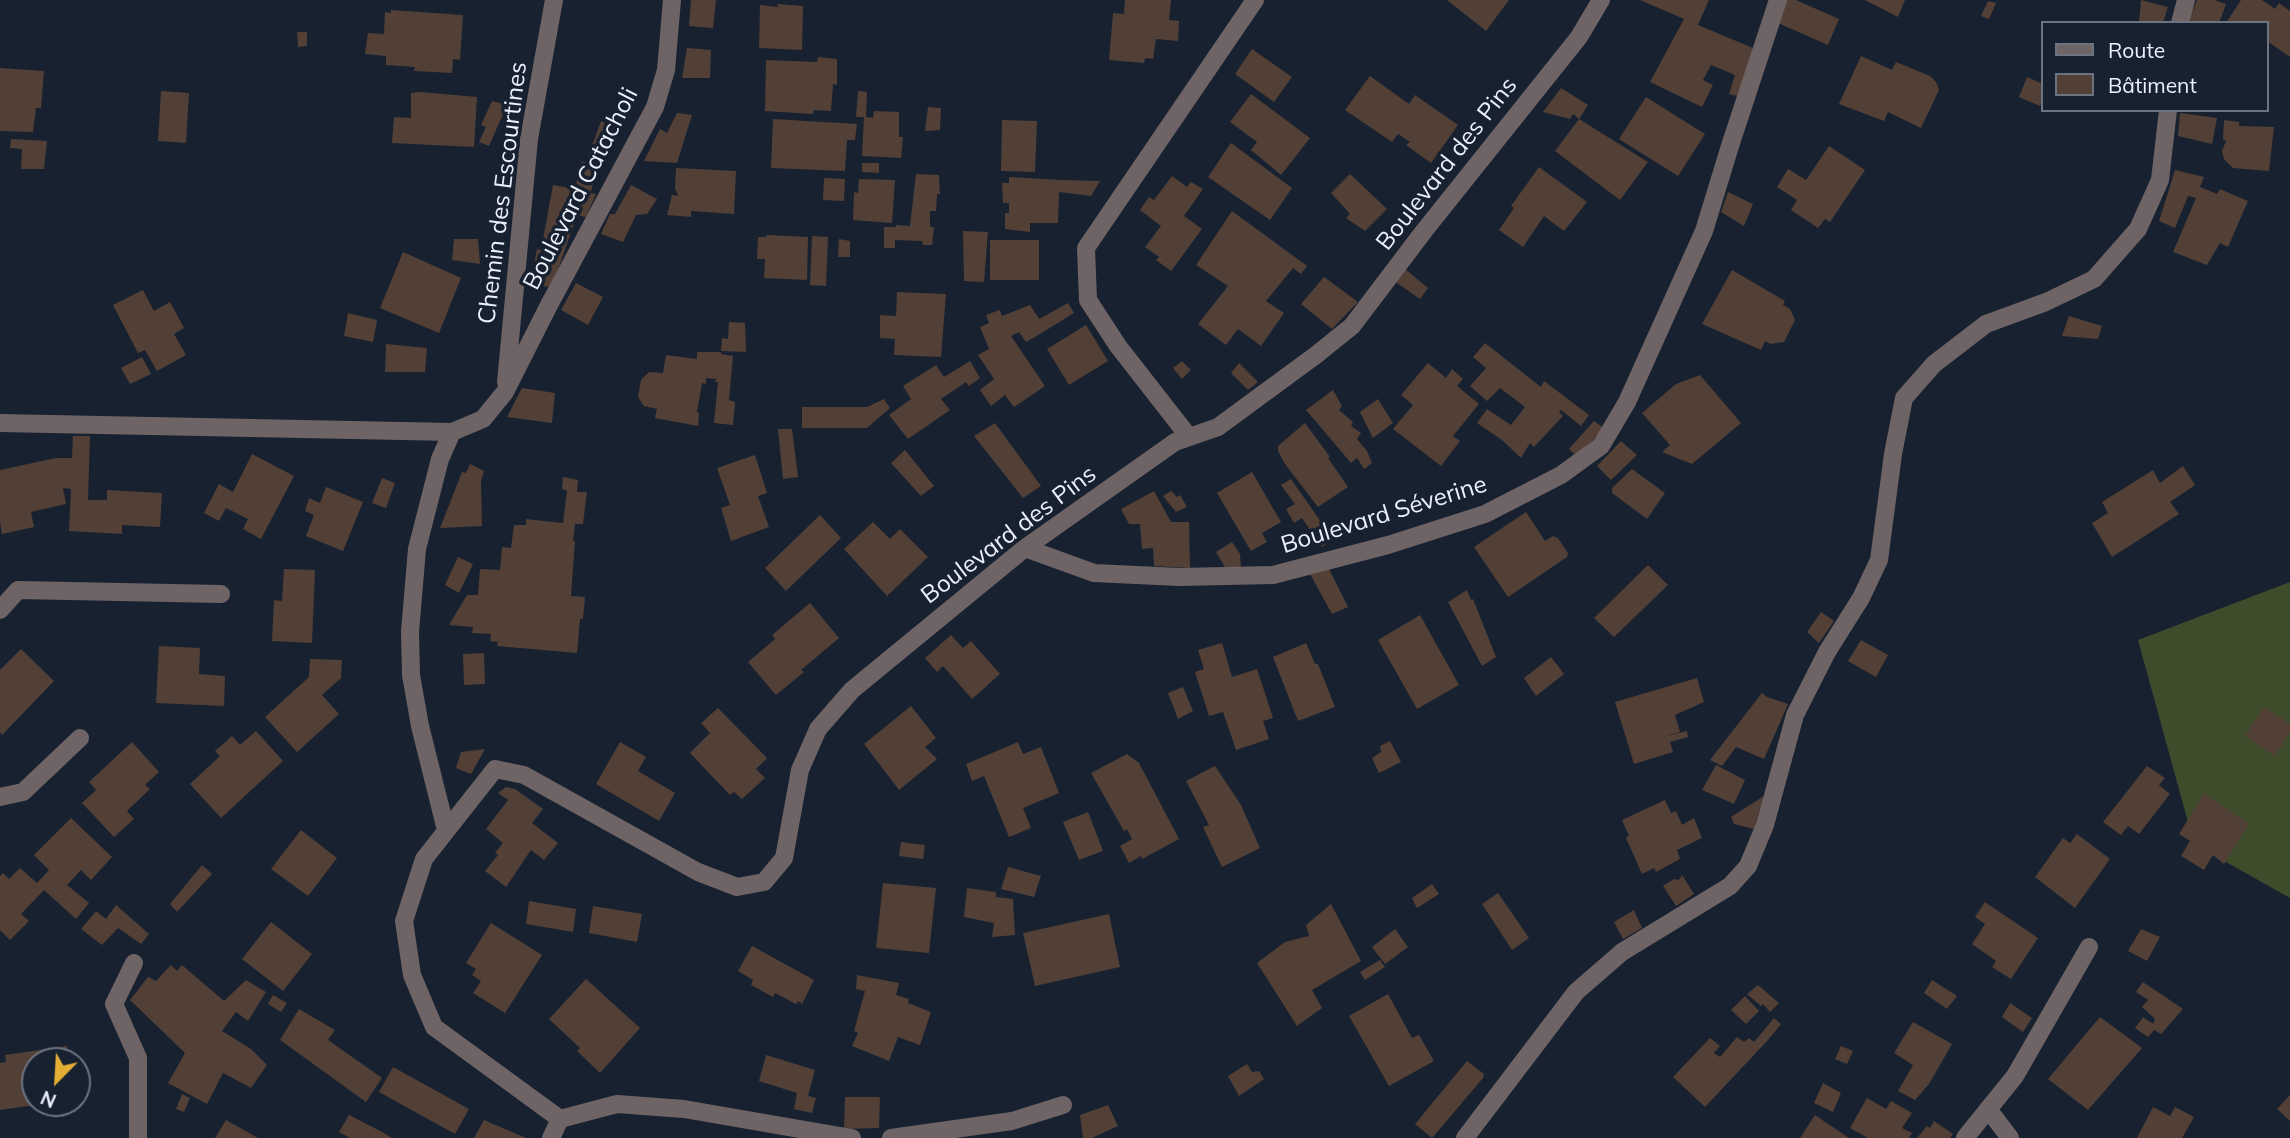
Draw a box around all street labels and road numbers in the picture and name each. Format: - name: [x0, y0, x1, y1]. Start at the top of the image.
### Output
- street label: Chemin des Escourtines: [473, 60, 533, 326]
- street label: Boulevard des Pins: [1371, 72, 1523, 256]
- street label: Boulevard Catacholi: [518, 83, 644, 295]
- street label: Boulevard des Pins: [916, 460, 1102, 610]
- street label: Boulevard Séverine: [1278, 470, 1490, 560]

